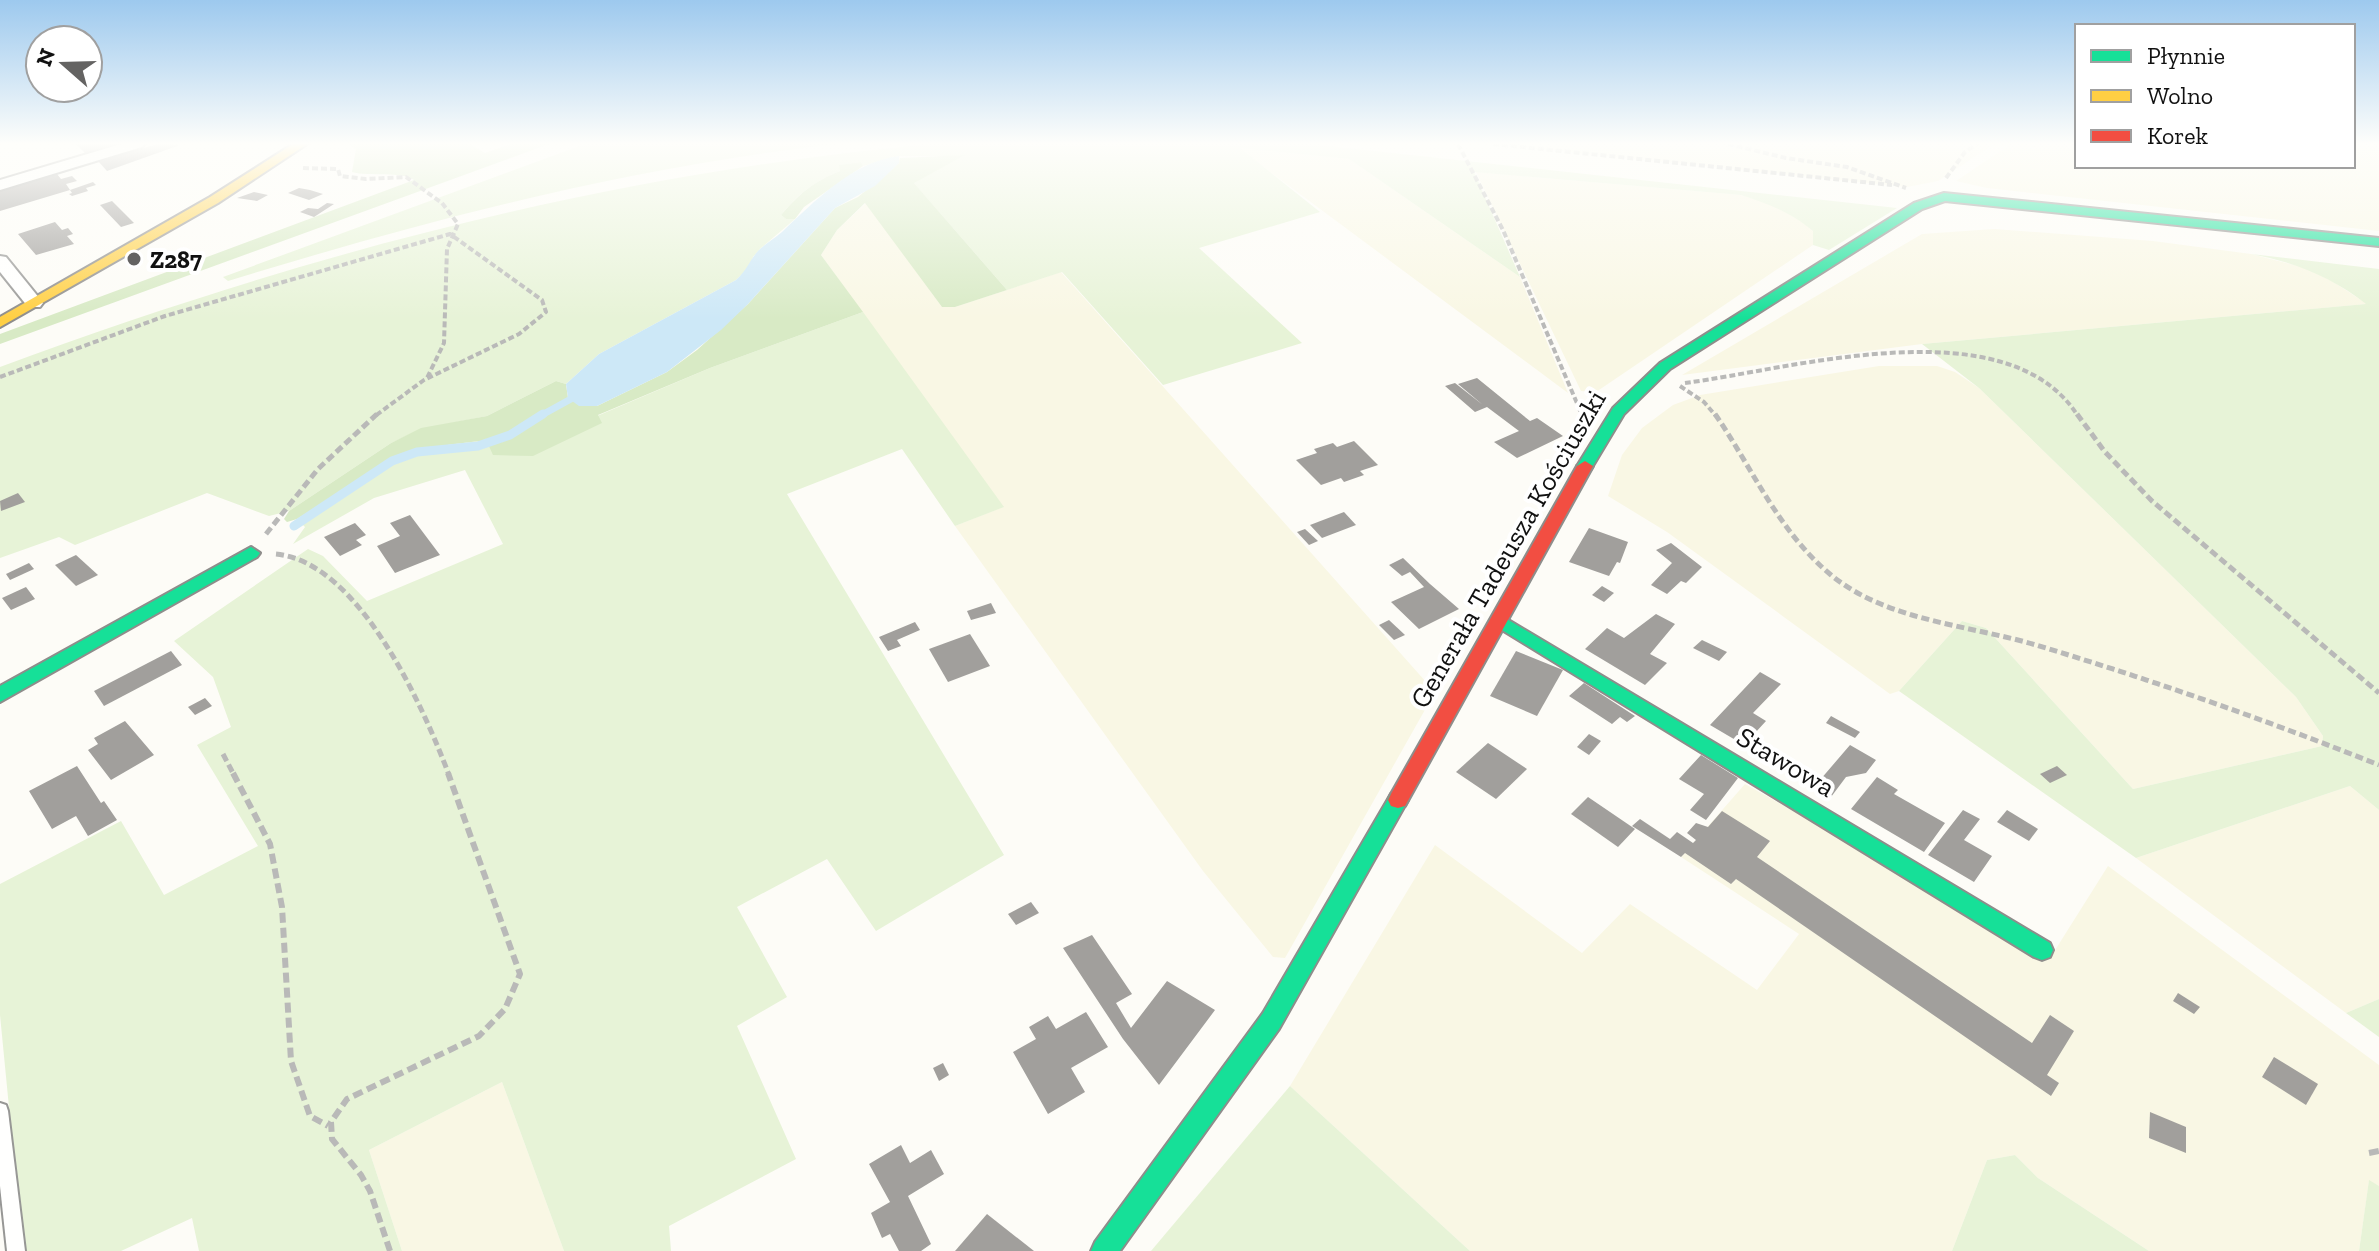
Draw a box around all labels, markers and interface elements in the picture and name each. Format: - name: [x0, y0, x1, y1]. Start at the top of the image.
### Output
- north arrow: [24, 24, 104, 104]
- legend: [2075, 24, 2355, 168]
- text: Płynnie: [2147, 41, 2225, 70]
- text: N: [30, 45, 61, 70]
- text: Wolno: [2147, 81, 2213, 110]
- text: Korek: [2147, 121, 2209, 150]
- place label: Z287: [150, 245, 202, 274]
- marker: Z287: [125, 250, 143, 268]
- street label: Generała Tadeusza Kościuszki: [1403, 384, 1613, 714]
- street label: Stawowa: [1731, 720, 1841, 804]

